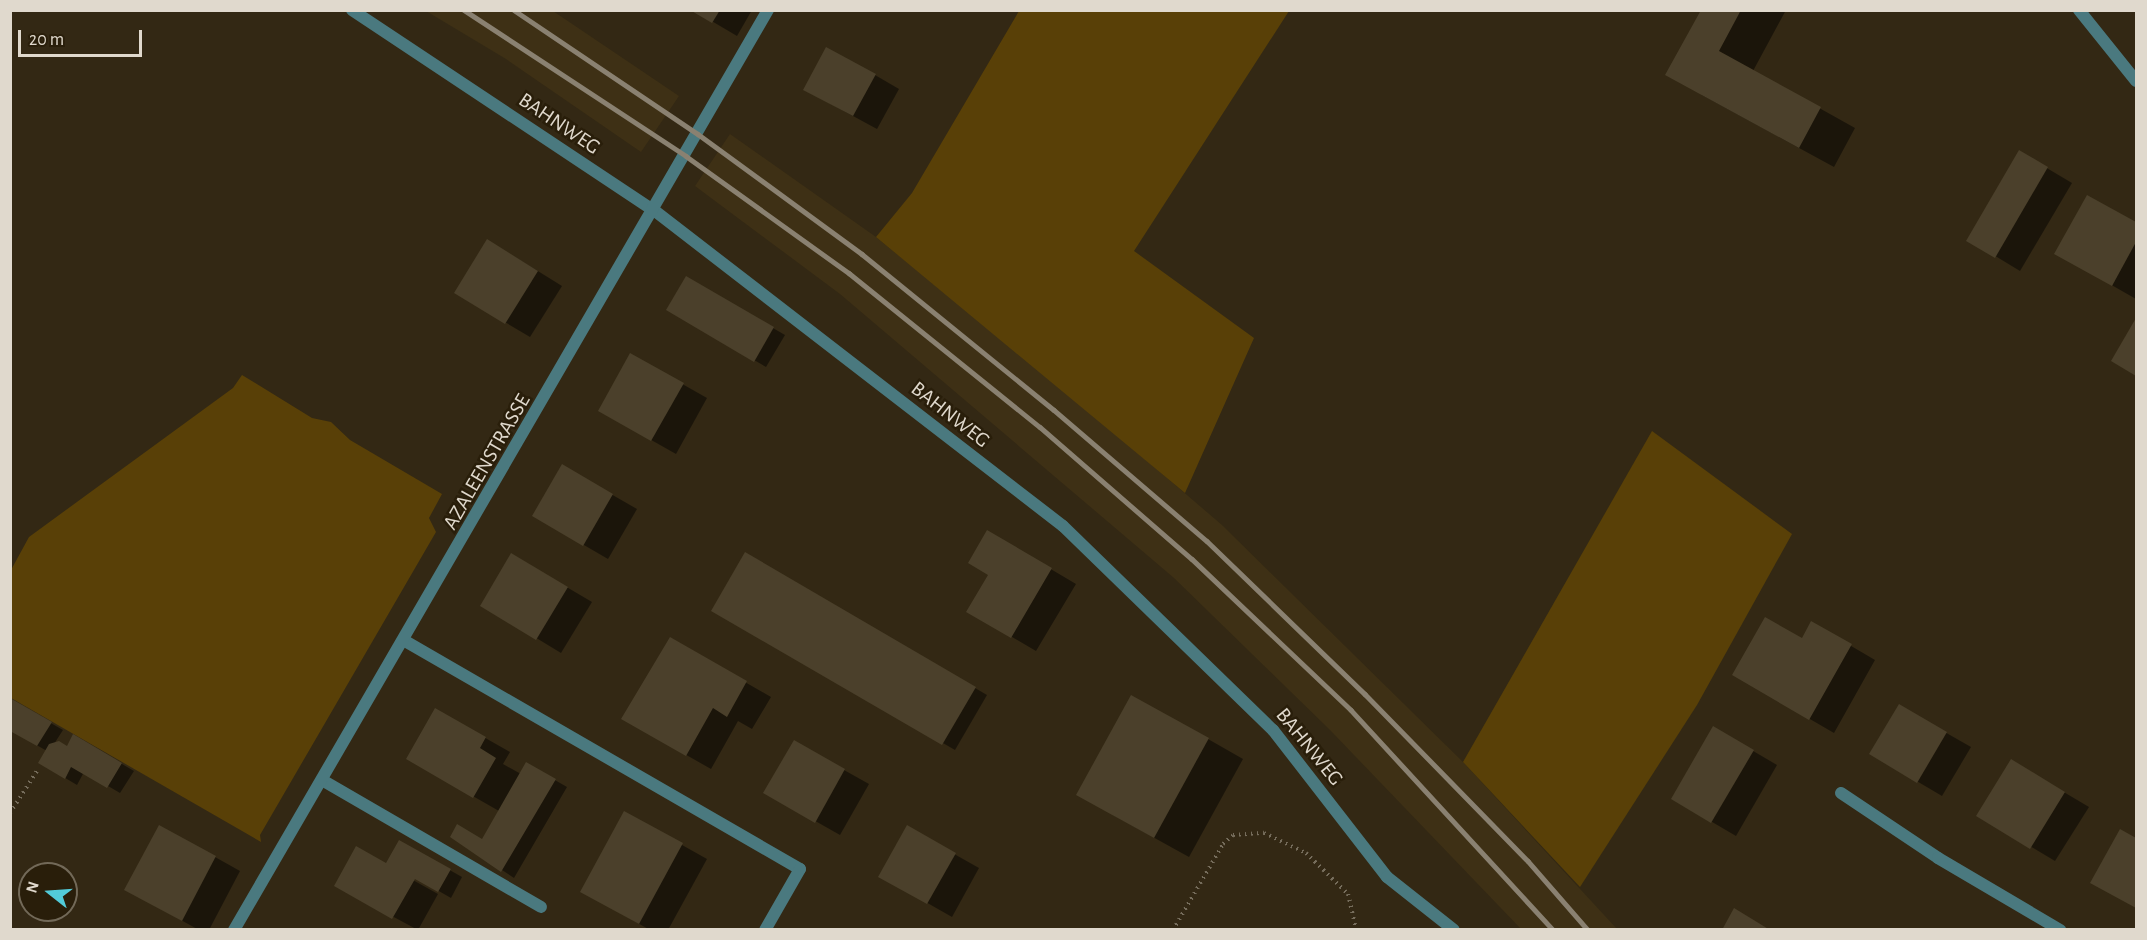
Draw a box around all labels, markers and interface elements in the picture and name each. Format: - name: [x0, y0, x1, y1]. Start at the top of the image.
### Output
- scale bar: [21, 18, 146, 56]
- text: 20 m: [29, 31, 64, 49]
- street label: BAHNWEG: [513, 88, 605, 160]
- street label: BAHNWEG: [906, 376, 994, 454]
- street label: AZALEENSTRASSE: [438, 390, 536, 534]
- street label: BAHNWEG: [1270, 703, 1348, 791]
- north arrow: [18, 862, 78, 922]
- text: N: [23, 880, 42, 895]

